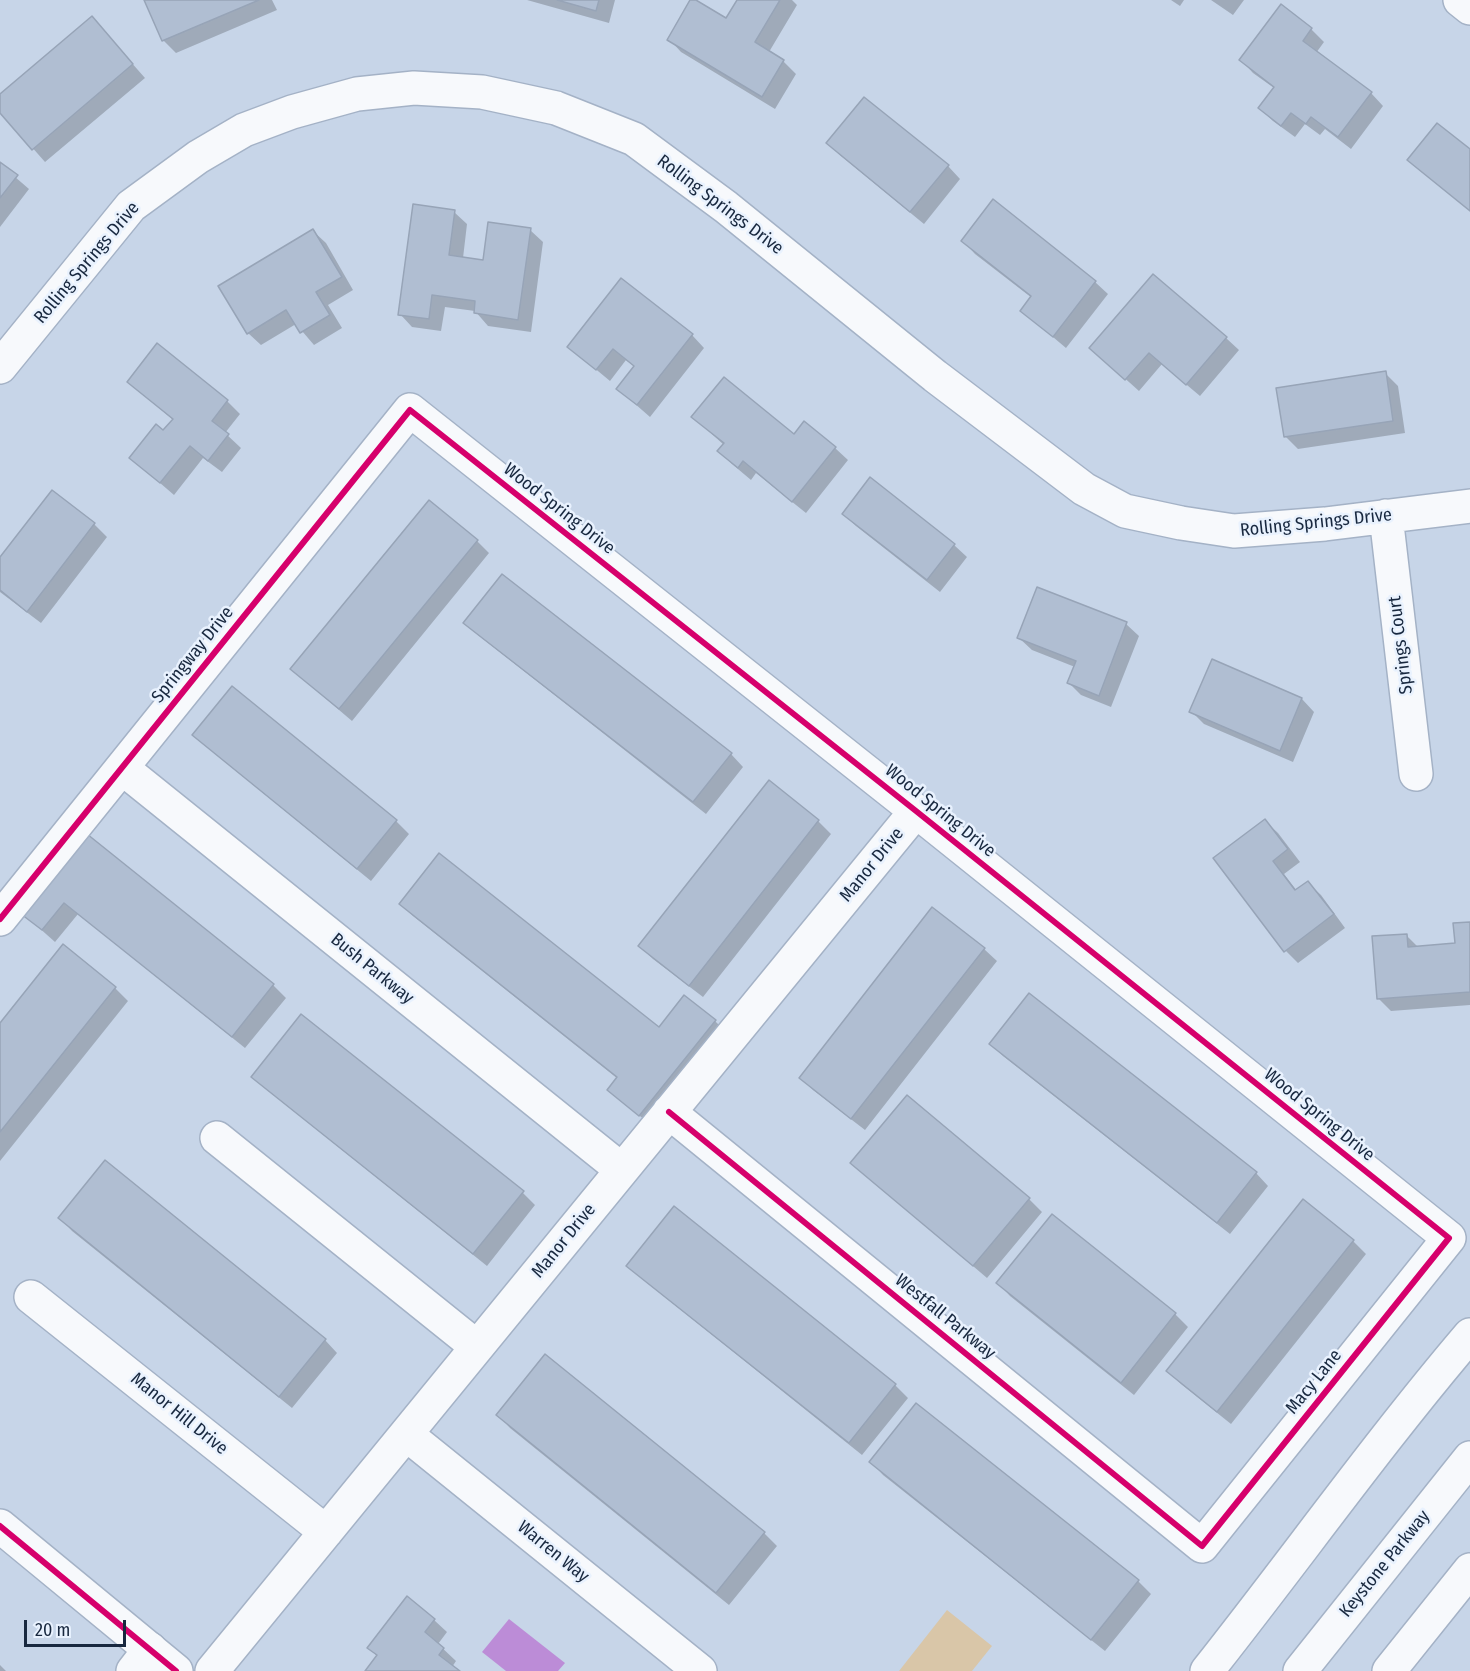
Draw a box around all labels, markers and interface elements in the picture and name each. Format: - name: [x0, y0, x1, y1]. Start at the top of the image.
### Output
- street label: Rolling Springs Drive: [653, 151, 787, 259]
- street label: Rolling Springs Drive: [30, 198, 144, 328]
- street label: Wood Spring Drive: [499, 459, 619, 559]
- street label: Rolling Springs Drive: [1239, 504, 1393, 542]
- street label: Springs Court: [1384, 595, 1418, 695]
- street label: Springway Drive: [148, 602, 238, 708]
- street label: Wood Spring Drive: [880, 760, 1000, 862]
- street label: Manor Drive: [836, 824, 908, 906]
- street label: Bush Parkway: [326, 929, 418, 1009]
- street label: Wood Spring Drive: [1259, 1064, 1379, 1166]
- street label: Manor Drive: [528, 1200, 600, 1282]
- street label: Westfall Parkway: [890, 1270, 1000, 1364]
- street label: Macy Lane: [1281, 1345, 1347, 1419]
- street label: Manor Hill Drive: [126, 1368, 232, 1460]
- street label: Keystone Parkway: [1335, 1506, 1435, 1622]
- street label: Warren Way: [513, 1517, 593, 1587]
- scale bar: [27, 1608, 129, 1646]
- text: 20 m: [35, 1619, 70, 1641]

